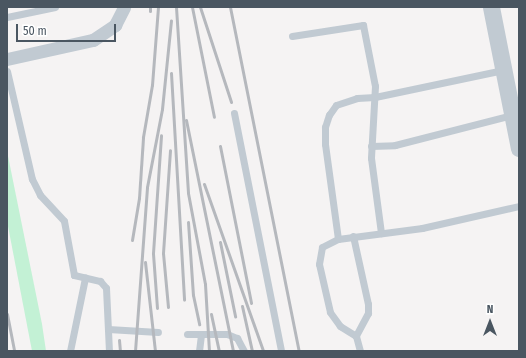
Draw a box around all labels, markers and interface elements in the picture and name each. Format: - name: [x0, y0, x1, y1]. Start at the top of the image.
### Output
- scale bar: [18, 16, 118, 42]
- text: 50 m: [23, 24, 47, 38]
- north arrow: [470, 302, 510, 342]
- text: N: [487, 303, 493, 316]

